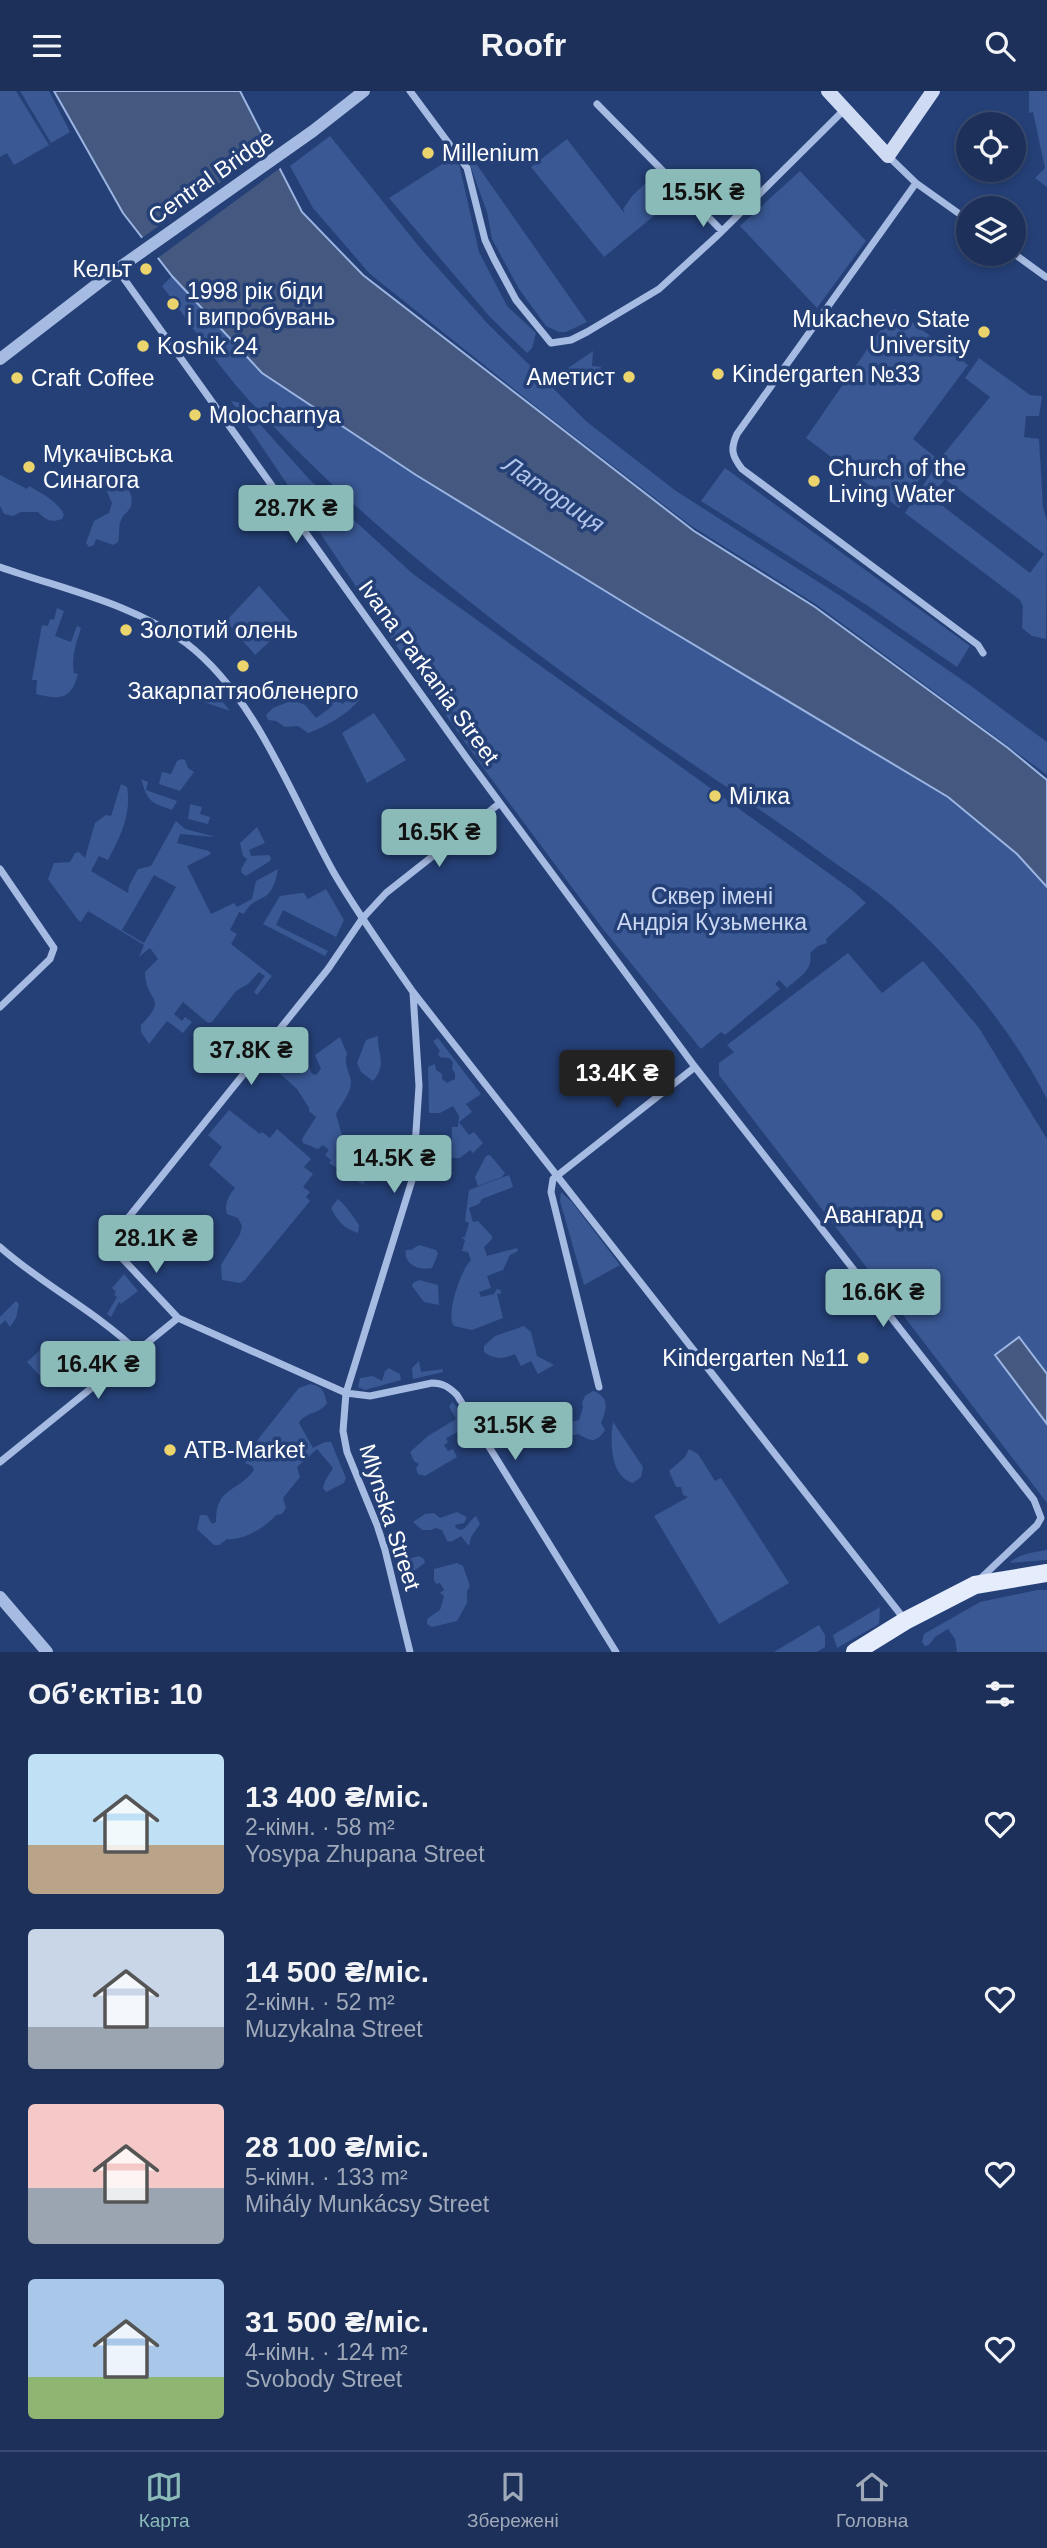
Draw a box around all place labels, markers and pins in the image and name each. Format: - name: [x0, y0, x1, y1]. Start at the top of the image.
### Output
- place label: Millenium: [442, 140, 539, 166]
- marker: Millenium: [420, 145, 436, 161]
- pin: 15.5K ₴: [638, 169, 768, 229]
- place label: Кельт: [72, 256, 132, 282]
- marker: Кельт: [138, 261, 154, 277]
- place label: 1998 рік біди і випробувань: [187, 278, 335, 330]
- marker: 1998 рік біди і випробувань: [165, 296, 181, 312]
- place label: Mukachevo State University: [792, 306, 970, 358]
- marker: Mukachevo State University: [976, 324, 992, 340]
- place label: Koshik 24: [157, 333, 258, 359]
- marker: Koshik 24: [135, 338, 151, 354]
- place label: Kindergarten №33: [732, 361, 920, 387]
- place label: Аметист: [526, 364, 615, 390]
- place label: Craft Coffee: [31, 365, 155, 391]
- marker: Kindergarten №33: [710, 366, 726, 382]
- marker: Аметист: [621, 369, 637, 385]
- marker: Craft Coffee: [9, 370, 25, 386]
- place label: Molocharnya: [209, 402, 341, 428]
- marker: Molocharnya: [187, 407, 203, 423]
- place label: Мукачівська Синагога: [43, 441, 173, 493]
- place label: Church of the Living Water: [828, 455, 966, 507]
- marker: Мукачівська Синагога: [21, 459, 37, 475]
- marker: Church of the Living Water: [806, 473, 822, 489]
- pin: 28.7K ₴: [231, 485, 361, 545]
- place label: Золотий олень: [140, 617, 298, 643]
- marker: Золотий олень: [118, 622, 134, 638]
- marker: Закарпаттяобленерго: [235, 658, 251, 674]
- place label: Закарпаттяобленерго: [127, 678, 359, 704]
- place label: Мілка: [729, 783, 790, 809]
- marker: Мілка: [707, 788, 723, 804]
- pin: 16.5K ₴: [374, 809, 504, 869]
- pin: 37.8K ₴: [186, 1027, 316, 1087]
- pin: 13.4K ₴: [552, 1051, 682, 1110]
- pin: 14.5K ₴: [329, 1135, 459, 1195]
- place label: Авангард: [824, 1202, 924, 1228]
- marker: Авангард: [929, 1207, 945, 1223]
- pin: 28.1K ₴: [91, 1215, 221, 1275]
- pin: 16.6K ₴: [818, 1269, 948, 1329]
- pin: 16.4K ₴: [33, 1341, 163, 1401]
- place label: Kindergarten №11: [662, 1345, 849, 1371]
- marker: Kindergarten №11: [855, 1350, 871, 1366]
- pin: 31.5K ₴: [450, 1403, 580, 1462]
- place label: ATB-Market: [184, 1437, 306, 1463]
- marker: ATB-Market: [162, 1442, 178, 1458]

